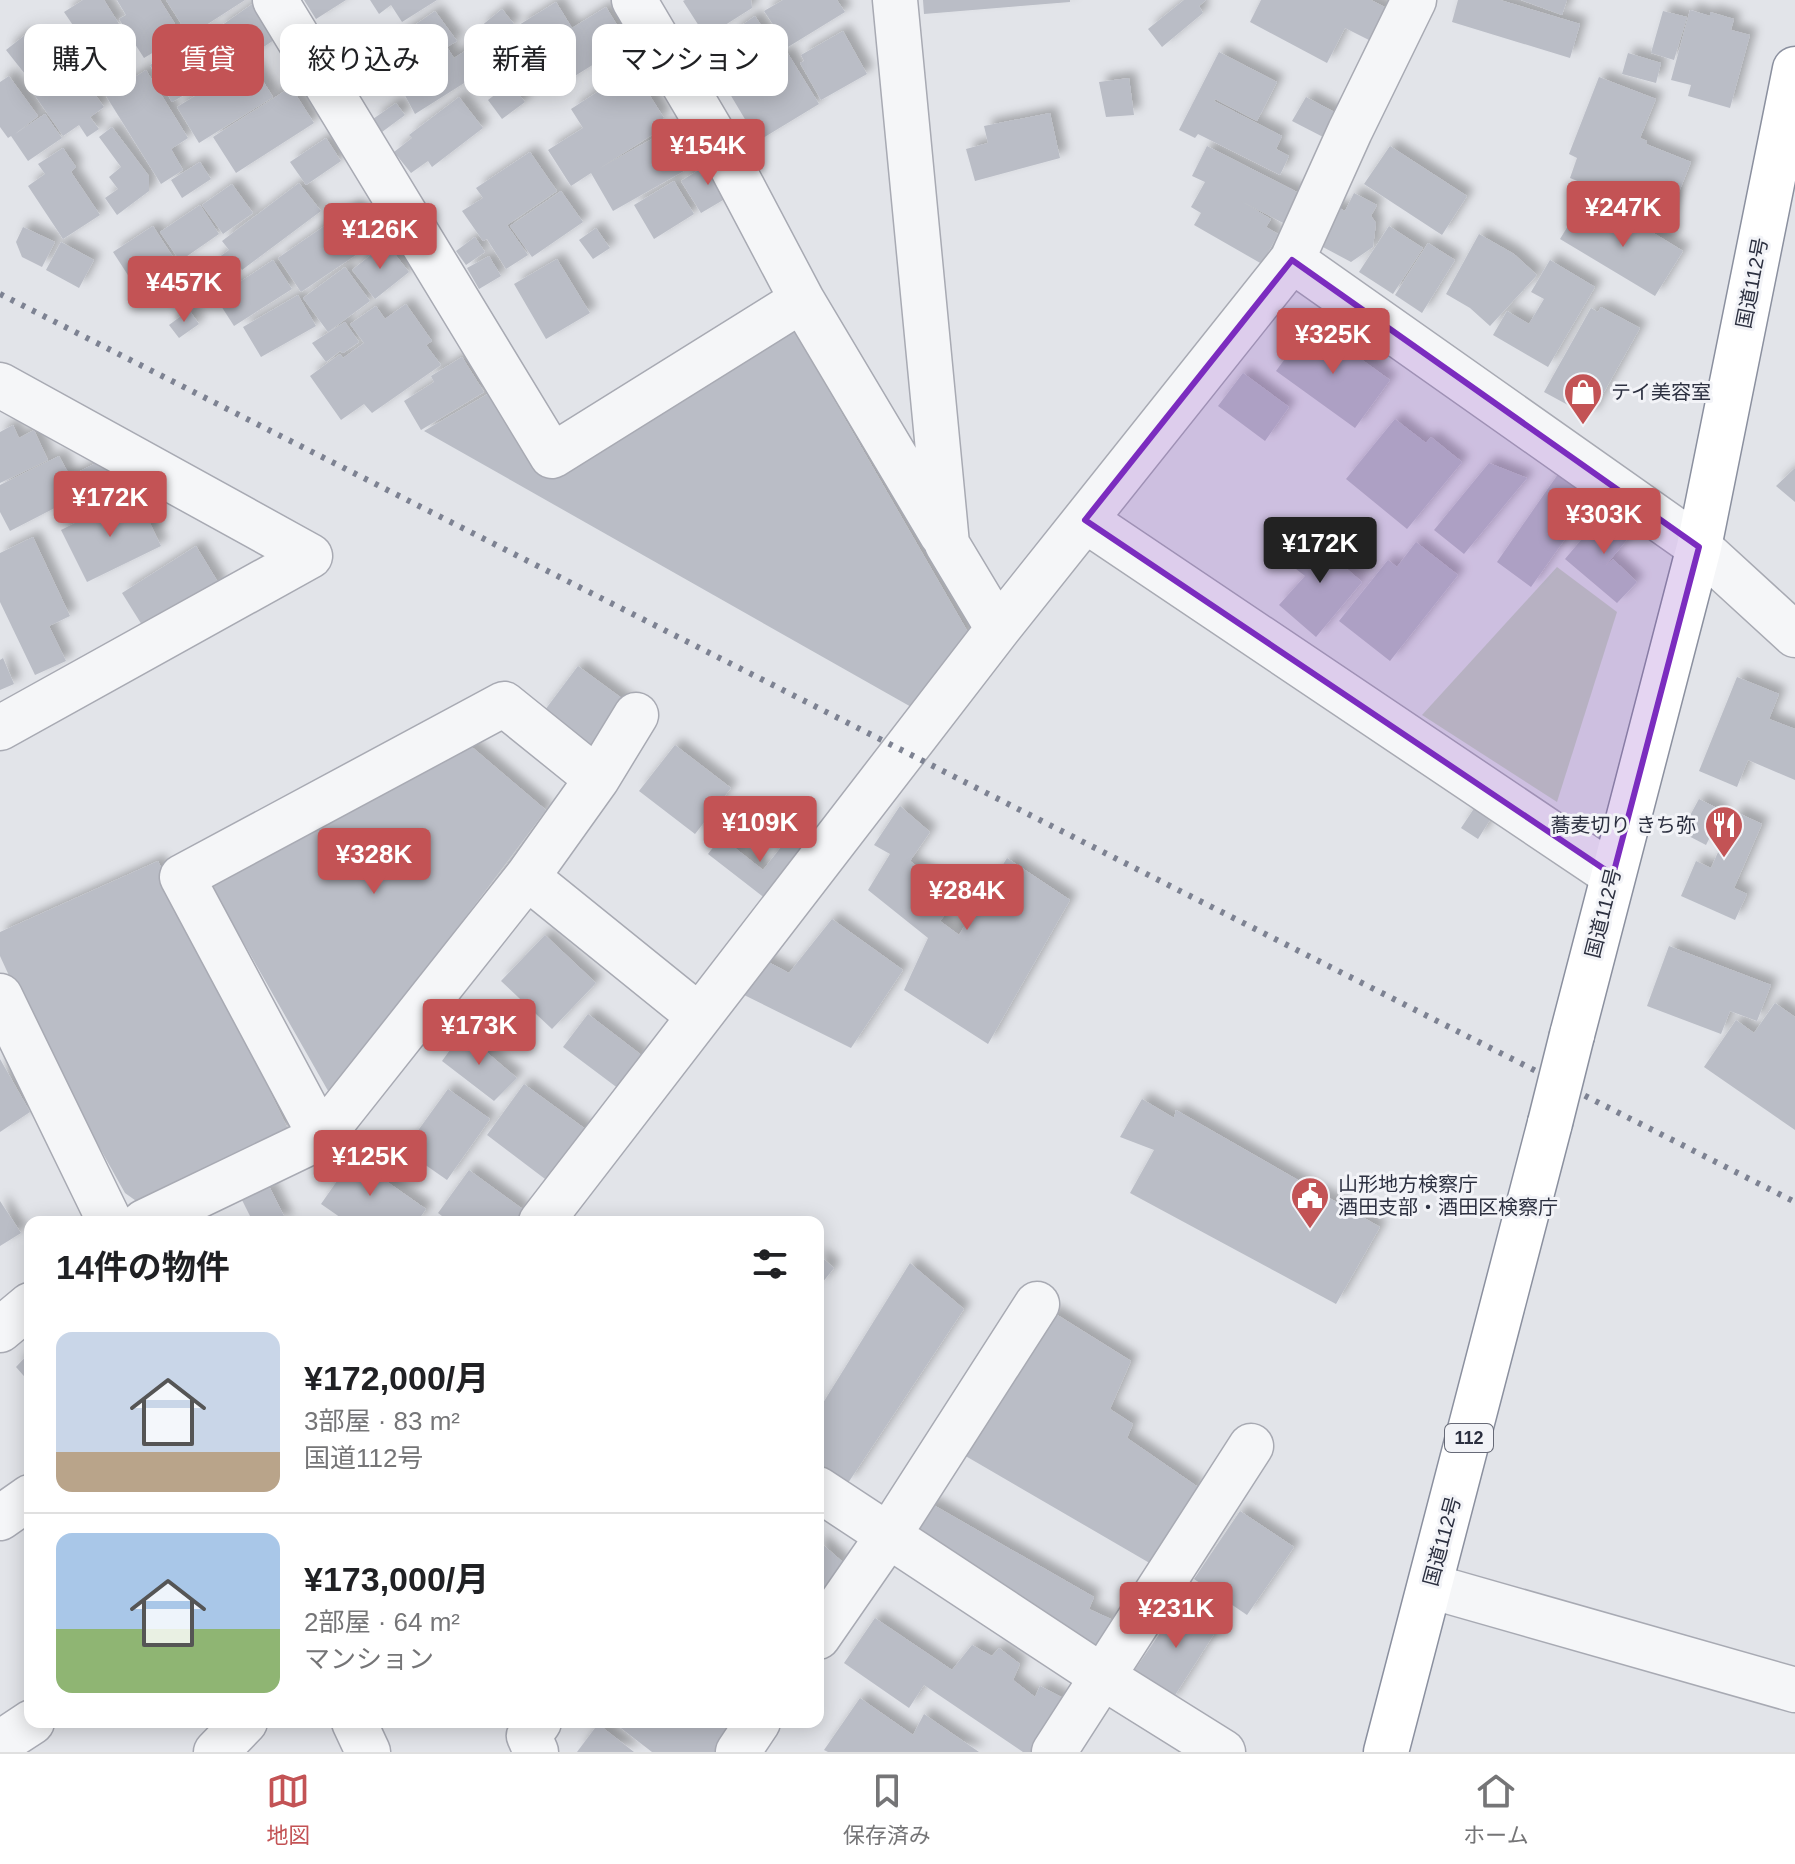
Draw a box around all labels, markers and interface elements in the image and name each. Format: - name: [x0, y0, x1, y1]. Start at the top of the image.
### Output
- chip: 購入: [24, 24, 136, 96]
- chip: 賃貸: [152, 24, 264, 96]
- chip: 絞り込み: [280, 24, 448, 96]
- chip: 新着: [464, 24, 576, 96]
- chip: マンション: [592, 24, 788, 96]
- pin: ¥154K: [652, 119, 764, 187]
- text: ¥154K: [670, 130, 746, 160]
- pin: ¥247K: [1567, 181, 1679, 249]
- text: ¥247K: [1585, 192, 1661, 222]
- pin: ¥126K: [324, 203, 436, 271]
- text: ¥126K: [342, 214, 418, 244]
- street label: 国道112号: [1732, 236, 1772, 330]
- pin: ¥457K: [128, 256, 240, 324]
- text: ¥457K: [146, 267, 222, 297]
- pin: ¥325K: [1277, 308, 1389, 376]
- text: ¥325K: [1295, 319, 1371, 349]
- shop icon: テイ美容室: [1562, 371, 1604, 426]
- place label: テイ美容室: [1611, 381, 1711, 403]
- pin: ¥172K: [54, 471, 166, 539]
- text: ¥172K: [72, 482, 148, 512]
- pin: ¥303K: [1548, 488, 1660, 556]
- text: ¥303K: [1566, 499, 1642, 529]
- pin: ¥172K: [1264, 517, 1376, 585]
- text: ¥172K: [1282, 528, 1358, 558]
- pin: ¥109K: [704, 796, 816, 864]
- restaurant icon: 蕎麦切り きち弥: [1703, 804, 1745, 859]
- text: ¥109K: [722, 807, 798, 837]
- place label: 蕎麦切り きち弥: [1550, 814, 1696, 836]
- pin: ¥328K: [318, 828, 430, 896]
- text: ¥328K: [336, 839, 412, 869]
- pin: ¥284K: [911, 864, 1023, 932]
- street label: 国道112号: [1581, 866, 1625, 960]
- text: ¥284K: [929, 875, 1005, 905]
- pin: ¥173K: [423, 999, 535, 1067]
- text: ¥173K: [441, 1010, 517, 1040]
- pin: ¥125K: [314, 1130, 426, 1198]
- text: ¥125K: [332, 1141, 408, 1171]
- place label: 山形地方検察庁 酒田支部・酒田区検察庁: [1338, 1173, 1558, 1218]
- public building icon: 山形地方検察庁 酒田支部・酒田区検察庁: [1289, 1175, 1331, 1230]
- icon: filters: [748, 1242, 792, 1286]
- text: 14件の物件: [56, 1248, 230, 1286]
- text: ¥172,000/月: [304, 1359, 489, 1397]
- icon: home: [120, 1364, 216, 1460]
- text: 3部屋 · 83 m²: [304, 1406, 460, 1436]
- road number: 112: [1445, 1424, 1493, 1452]
- text: 国道112号: [304, 1443, 423, 1473]
- street label: 国道112号: [1419, 1494, 1465, 1588]
- text: ¥173,000/月: [304, 1560, 489, 1598]
- icon: home: [120, 1565, 216, 1661]
- pin: ¥231K: [1120, 1582, 1232, 1650]
- text: ¥231K: [1138, 1593, 1214, 1623]
- text: 2部屋 · 64 m²: [304, 1607, 460, 1637]
- text: マンション: [304, 1644, 434, 1674]
- tab: 地図: [266, 1769, 310, 1849]
- tab: 保存済み: [843, 1769, 931, 1849]
- tab: ホーム: [1463, 1769, 1529, 1849]

